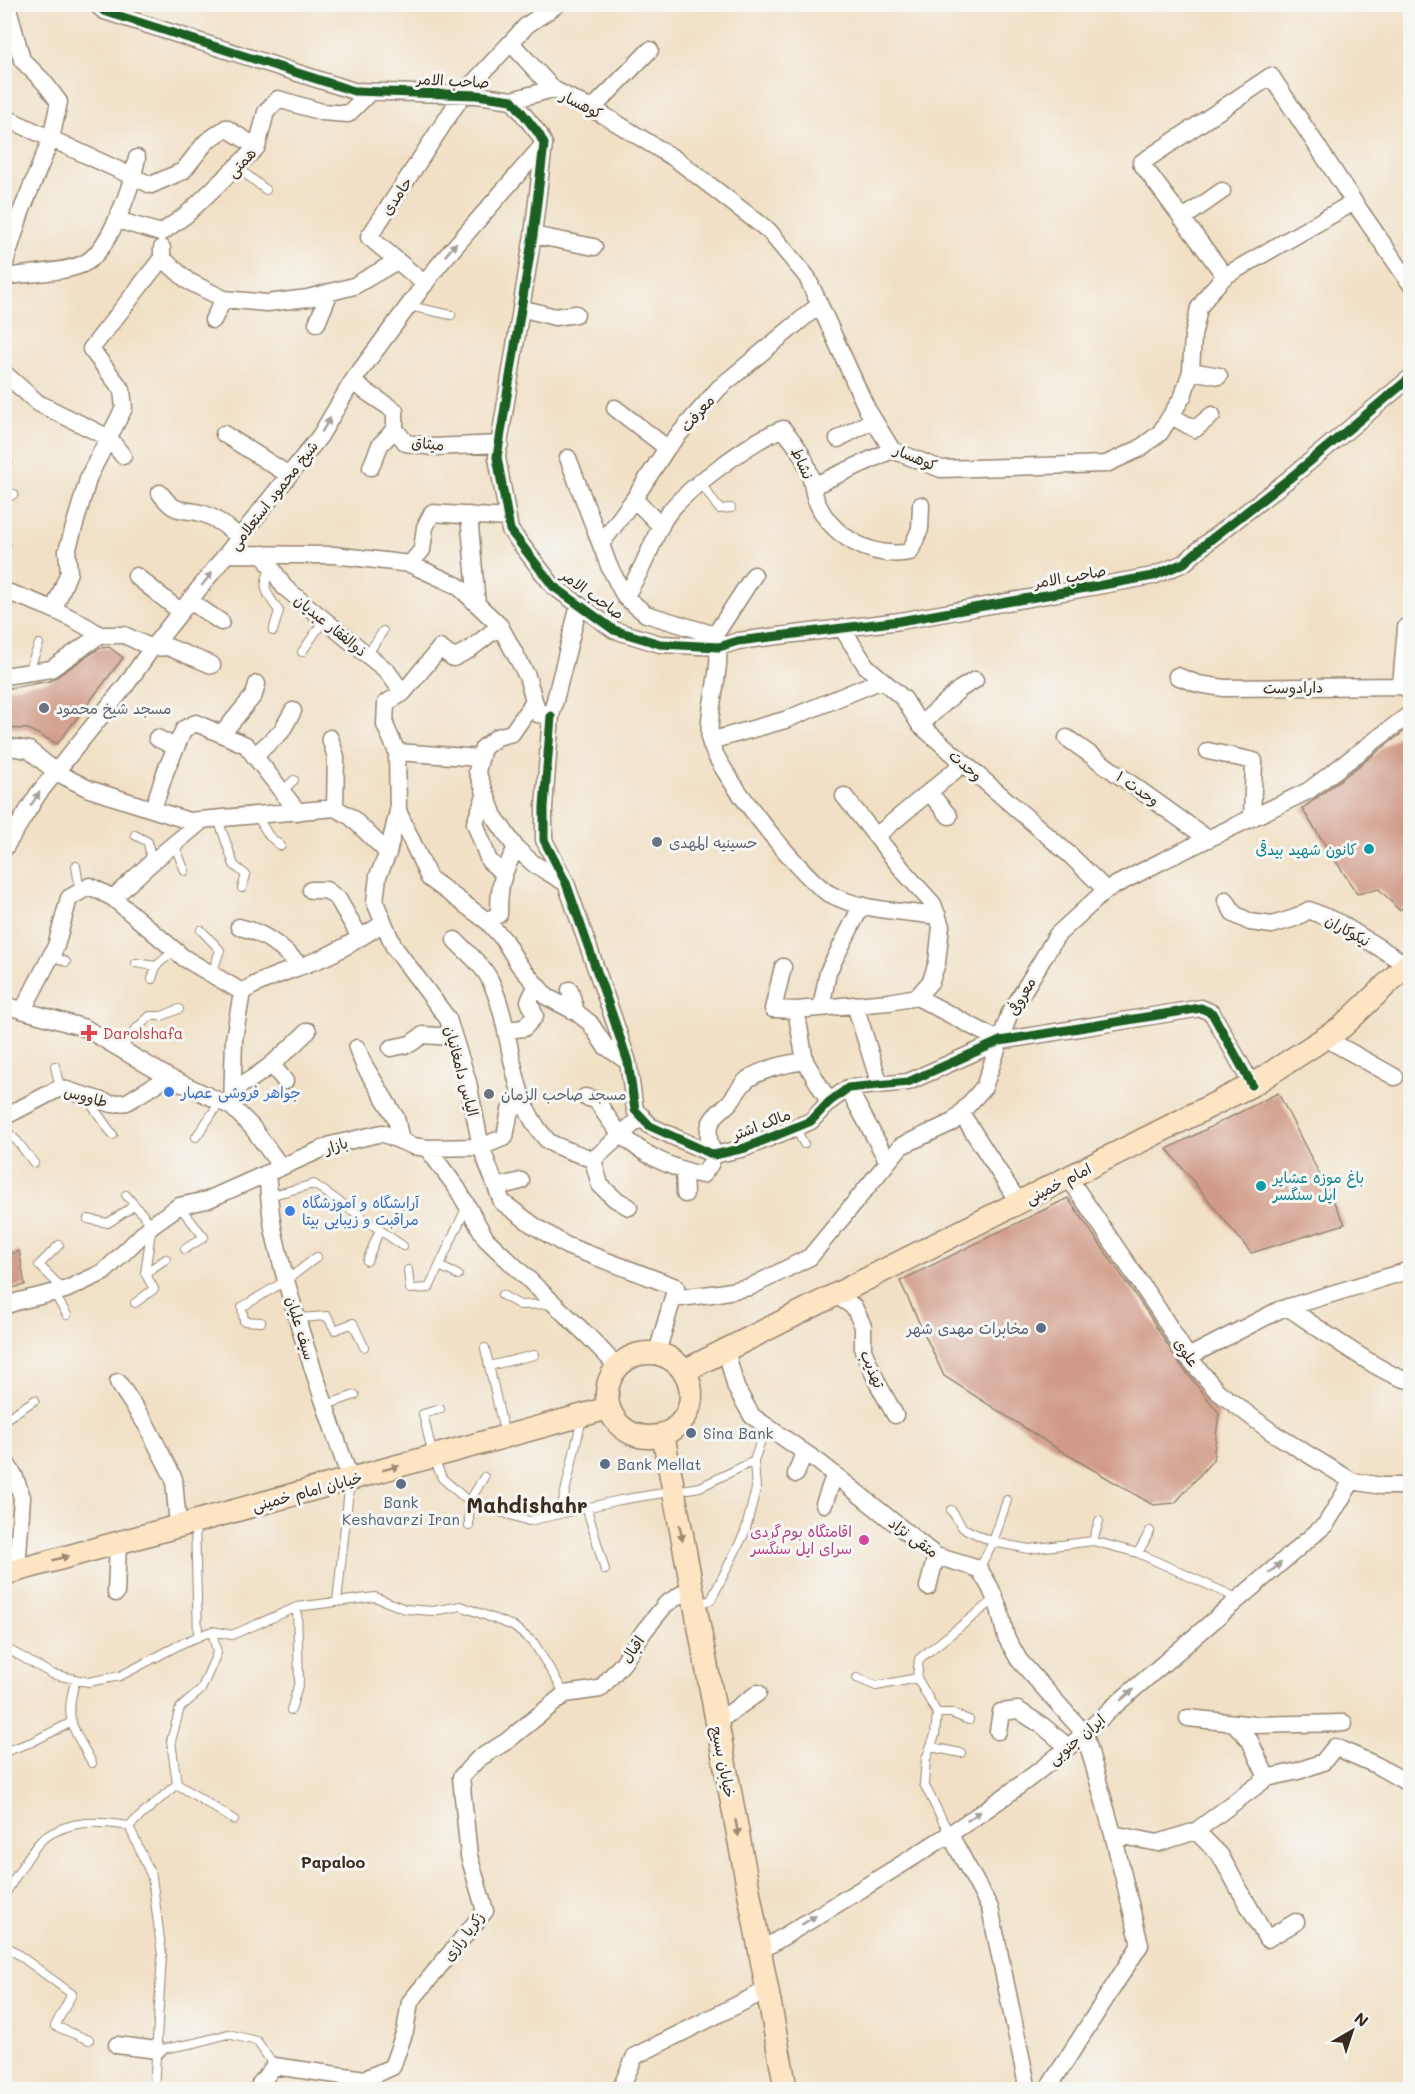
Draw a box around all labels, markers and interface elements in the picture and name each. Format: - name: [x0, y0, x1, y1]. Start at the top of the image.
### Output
- street label: صاحب الامر: [414, 68, 490, 92]
- street label: کوهسار: [557, 84, 606, 123]
- street label: همتی: [222, 143, 261, 182]
- street label: حامدی: [376, 173, 416, 219]
- one-way arrow: [445, 242, 457, 257]
- street label: معرفت: [675, 390, 719, 436]
- one-way arrow: [321, 417, 332, 433]
- street label: میثاق: [411, 431, 445, 455]
- street label: شیخ محمود استعلامی: [224, 436, 323, 554]
- street label: کوهسار: [891, 439, 941, 475]
- street label: نشاط: [787, 444, 819, 482]
- street label: صاحب الامر: [1031, 560, 1107, 593]
- street label: صاحب الامر: [556, 563, 628, 623]
- one-way arrow: [200, 571, 213, 587]
- street label: ذوالفقار عبدیان: [291, 590, 371, 660]
- street label: دارادوست: [1263, 676, 1323, 699]
- place label: مسجد شیخ محمود: [56, 698, 172, 719]
- marker: مسجد شیخ محمود: [37, 701, 51, 715]
- street label: وحدت: [945, 745, 987, 785]
- street label: وحدت ۱: [1112, 766, 1164, 810]
- one-way arrow: [29, 791, 40, 807]
- place label: حسینیه المهدی: [669, 832, 758, 852]
- marker: حسینیه المهدی: [650, 835, 664, 849]
- place label: کانون شهید بیدقی: [1256, 839, 1357, 859]
- marker: کانون شهید بیدقی: [1362, 842, 1376, 856]
- street label: نیکوکاران: [1322, 910, 1374, 950]
- street label: معروفی: [1002, 973, 1040, 1019]
- place label: Darolshafa: [103, 1023, 183, 1043]
- marker: Darolshafa: [80, 1024, 98, 1042]
- street label: الیاس دامغانیان: [440, 1024, 484, 1118]
- street label: طاووس: [62, 1081, 110, 1111]
- place label: جواهر فروشی عصار: [180, 1082, 301, 1103]
- place label: مسجد صاحب الزمان: [501, 1084, 626, 1104]
- marker: جواهر فروشی عصار: [162, 1085, 176, 1099]
- marker: مسجد صاحب الزمان: [482, 1087, 496, 1101]
- street label: مالک اشتر: [727, 1104, 793, 1145]
- street label: بازار: [321, 1132, 350, 1158]
- street label: امام خمینی: [1022, 1158, 1095, 1210]
- place label: باغ موزه عشایر ایل سنگسر: [1271, 1167, 1364, 1204]
- marker: باغ موزه عشایر ایل سنگسر: [1254, 1179, 1268, 1193]
- place label: آرایشگاه و آموزشگاه مراقبت و زیبایی بیتا: [302, 1192, 420, 1230]
- marker: آرایشگاه و آموزشگاه مراقبت و زیبایی بیتا: [283, 1204, 297, 1218]
- street label: سیف علیان: [282, 1294, 320, 1362]
- place label: مخابرات مهدی شهر: [905, 1318, 1029, 1338]
- marker: مخابرات مهدی شهر: [1034, 1321, 1048, 1335]
- street label: علوی: [1169, 1334, 1204, 1371]
- street label: تهذیب: [856, 1347, 890, 1391]
- place label: Sina Bank: [703, 1423, 773, 1443]
- marker: Sina Bank: [684, 1426, 698, 1440]
- place label: Bank Mellat: [617, 1454, 701, 1474]
- marker: Bank Mellat: [598, 1457, 612, 1471]
- one-way arrow: [382, 1463, 400, 1472]
- street label: خیابان امام خمینی: [250, 1467, 365, 1517]
- marker: Bank Keshavarzi Iran: [394, 1477, 408, 1491]
- district label: Mahdishahr: [466, 1491, 588, 1518]
- place label: Bank Keshavarzi Iran: [342, 1492, 460, 1529]
- street label: متقی نژاد: [885, 1512, 943, 1563]
- place label: اقامتگاه بوم‌گردی سرای ایل سنگسر: [750, 1521, 852, 1558]
- one-way arrow: [677, 1524, 686, 1543]
- marker: اقامتگاه بوم‌گردی سرای ایل سنگسر: [857, 1533, 871, 1547]
- one-way arrow: [52, 1553, 70, 1563]
- one-way arrow: [1267, 1562, 1282, 1575]
- street label: اقبال: [616, 1632, 648, 1666]
- one-way arrow: [1119, 1689, 1134, 1702]
- street label: ایران جنوبی: [1043, 1709, 1110, 1770]
- street label: خیابان بسیج: [706, 1725, 741, 1800]
- one-way arrow: [966, 1810, 982, 1822]
- one-way arrow: [733, 1819, 742, 1838]
- district label: Papaloo: [301, 1851, 365, 1872]
- street label: زکریا رازی: [438, 1907, 488, 1965]
- one-way arrow: [801, 1915, 817, 1926]
- north arrow: [1322, 2001, 1382, 2061]
- text: N: [1350, 2007, 1373, 2031]

